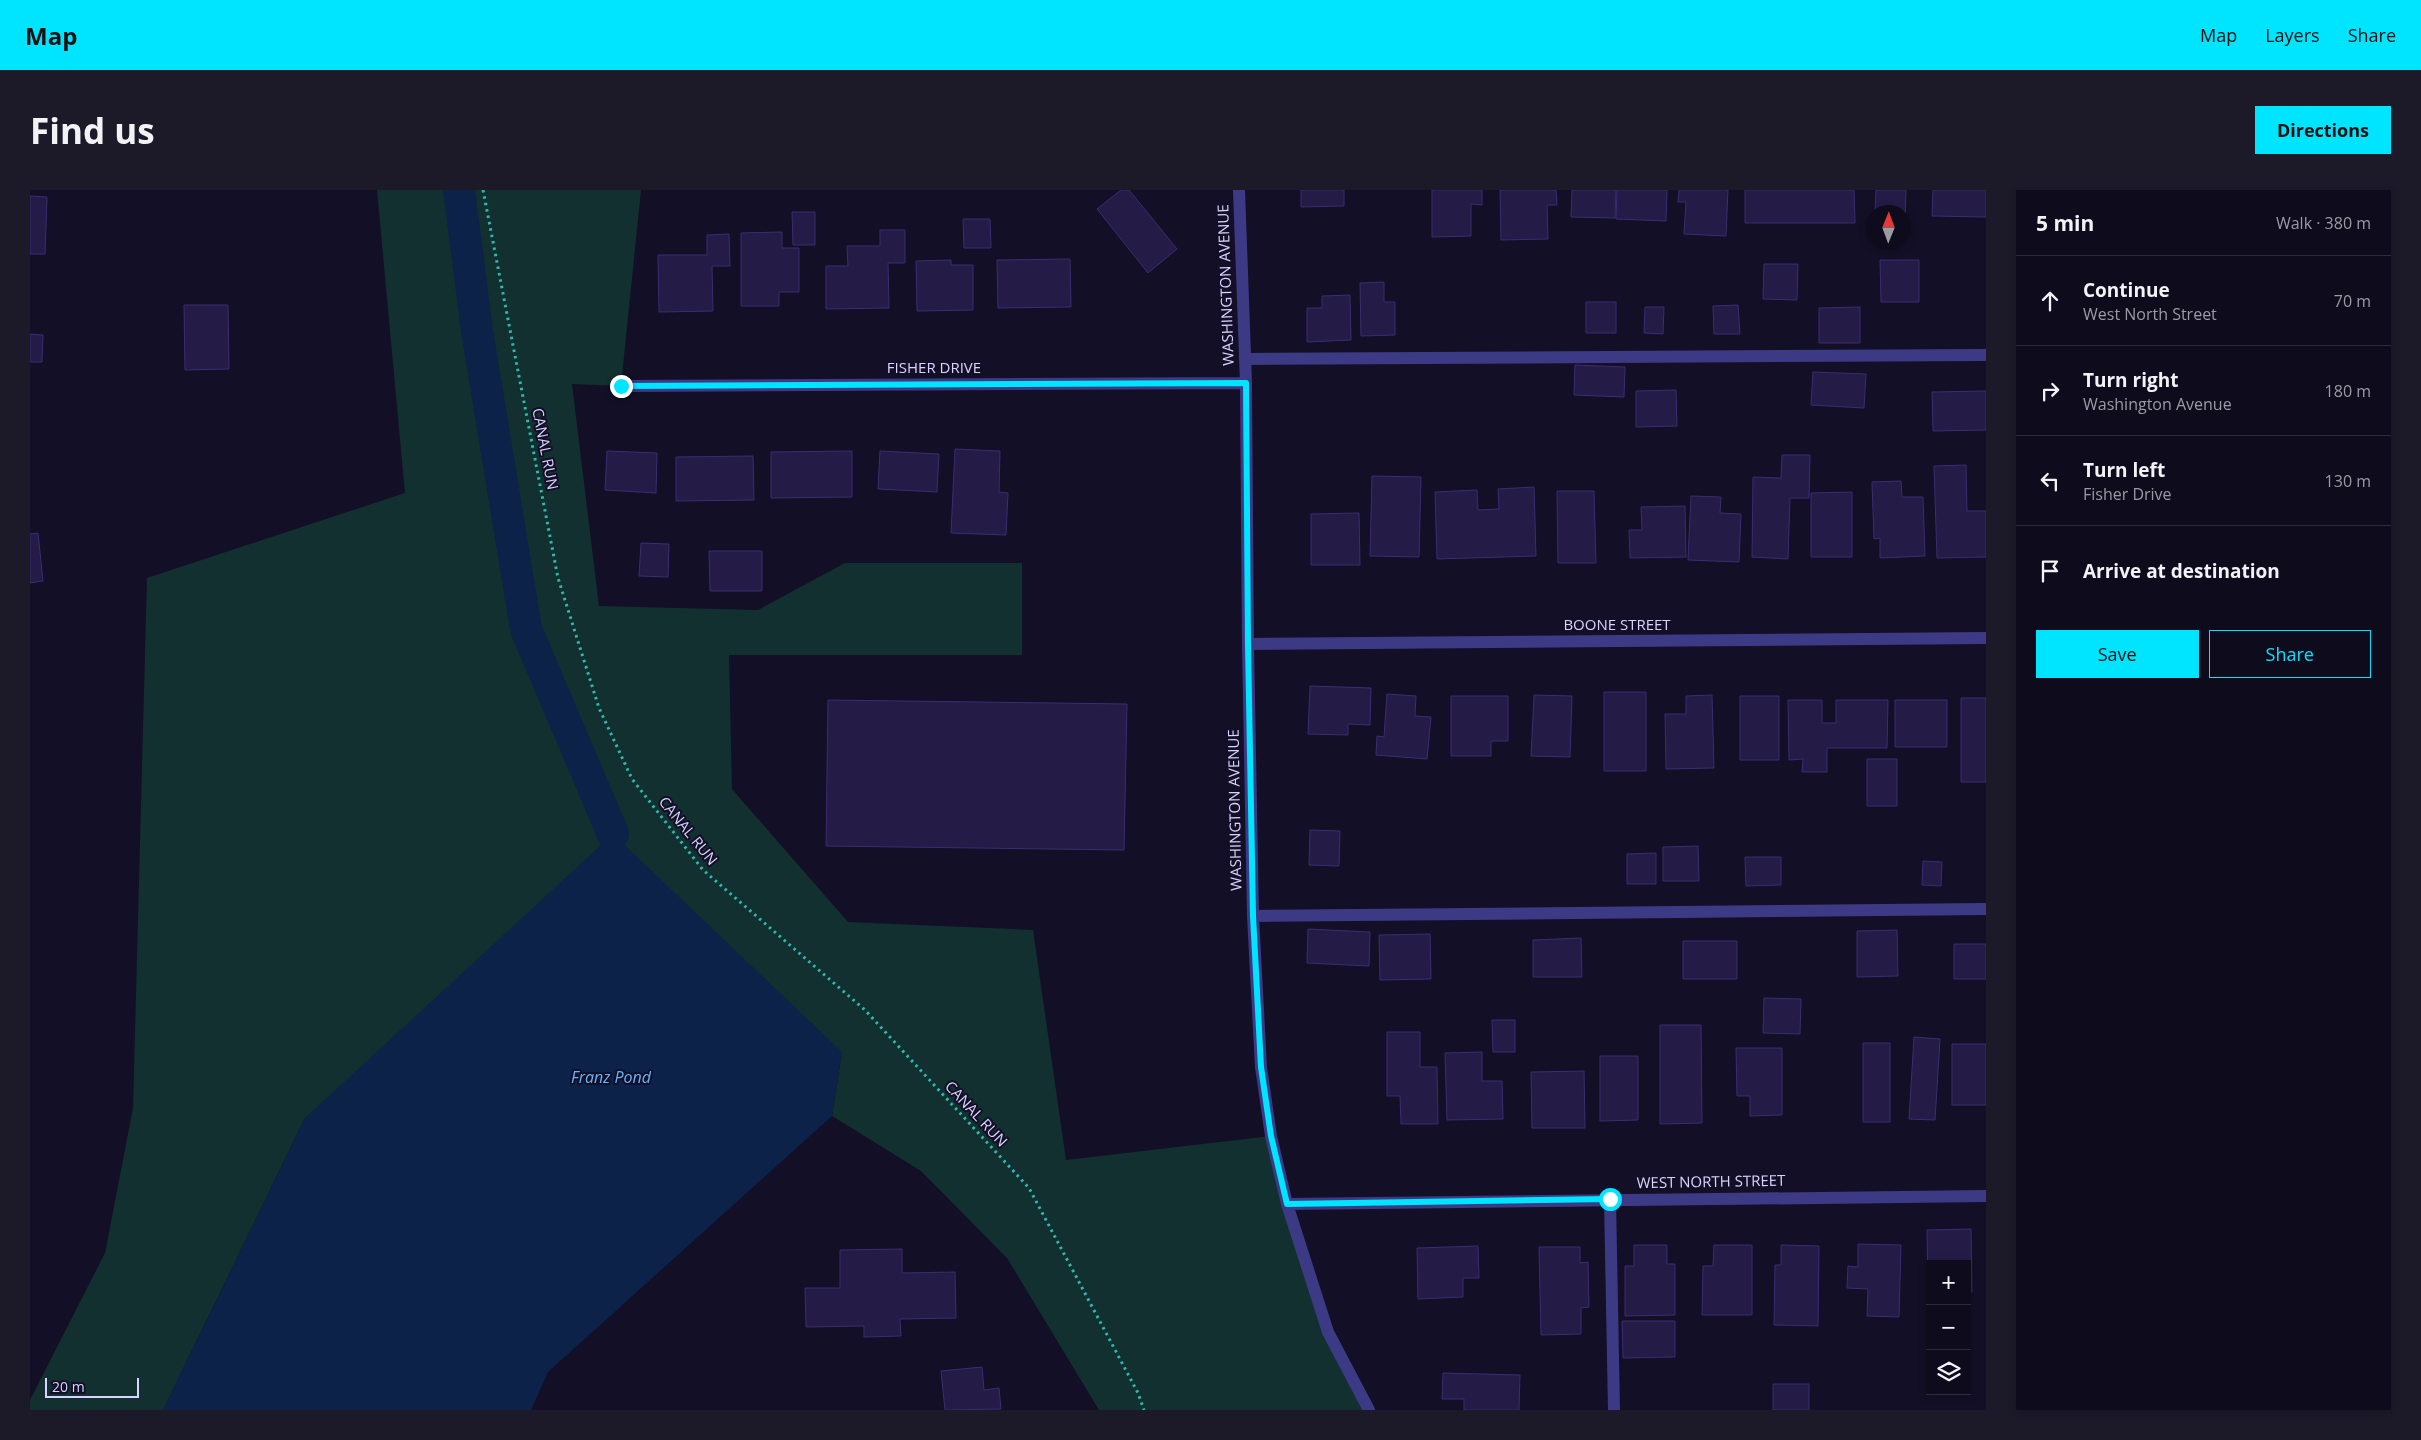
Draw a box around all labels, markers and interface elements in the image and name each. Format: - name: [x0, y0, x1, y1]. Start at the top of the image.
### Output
- text: Map: [25, 19, 77, 52]
- text: Map: [2200, 23, 2237, 47]
- text: Layers: [2265, 23, 2320, 47]
- text: Share: [2348, 23, 2396, 47]
- button: Directions: [2255, 106, 2391, 154]
- text: Find us: [30, 107, 155, 154]
- street label: WASHINGTON AVENUE: [1212, 204, 1238, 366]
- north arrow: [1866, 205, 1911, 250]
- text: 5 min: [2036, 209, 2094, 237]
- text: Walk · 380 m: [2276, 212, 2371, 234]
- text: Continue: [2083, 277, 2170, 303]
- icon: ahead: [2036, 287, 2064, 315]
- text: 70 m: [2334, 290, 2371, 312]
- text: West North Street: [2083, 303, 2217, 325]
- street label: FISHER DRIVE: [887, 357, 981, 377]
- text: Turn right: [2083, 367, 2178, 393]
- route end: [610, 375, 633, 398]
- icon: right: [2036, 377, 2064, 405]
- text: 180 m: [2325, 380, 2371, 402]
- text: Washington Avenue: [2083, 393, 2232, 415]
- street label: CANAL RUN: [528, 406, 564, 491]
- text: Turn left: [2083, 457, 2165, 483]
- icon: left: [2036, 467, 2064, 495]
- text: 130 m: [2325, 470, 2371, 492]
- text: Fisher Drive: [2083, 483, 2172, 505]
- icon: arrive: [2036, 557, 2064, 585]
- text: Arrive at destination: [2083, 558, 2280, 584]
- street label: BOONE STREET: [1563, 614, 1671, 634]
- button: Save: [2036, 630, 2199, 678]
- button: Share: [2209, 630, 2371, 678]
- street label: WASHINGTON AVENUE: [1223, 729, 1245, 891]
- street label: CANAL RUN: [655, 792, 723, 869]
- water label: Franz Pond: [571, 1066, 652, 1088]
- street label: CANAL RUN: [941, 1076, 1012, 1150]
- street label: WEST NORTH STREET: [1636, 1170, 1786, 1192]
- route start: [1599, 1188, 1622, 1211]
- map controls: [1926, 1260, 1971, 1395]
- button: +: [1926, 1260, 1971, 1305]
- button: −: [1926, 1305, 1971, 1350]
- button: layers: [1926, 1350, 1971, 1395]
- scale bar: [45, 1375, 139, 1398]
- text: 20 m: [52, 1377, 85, 1396]

